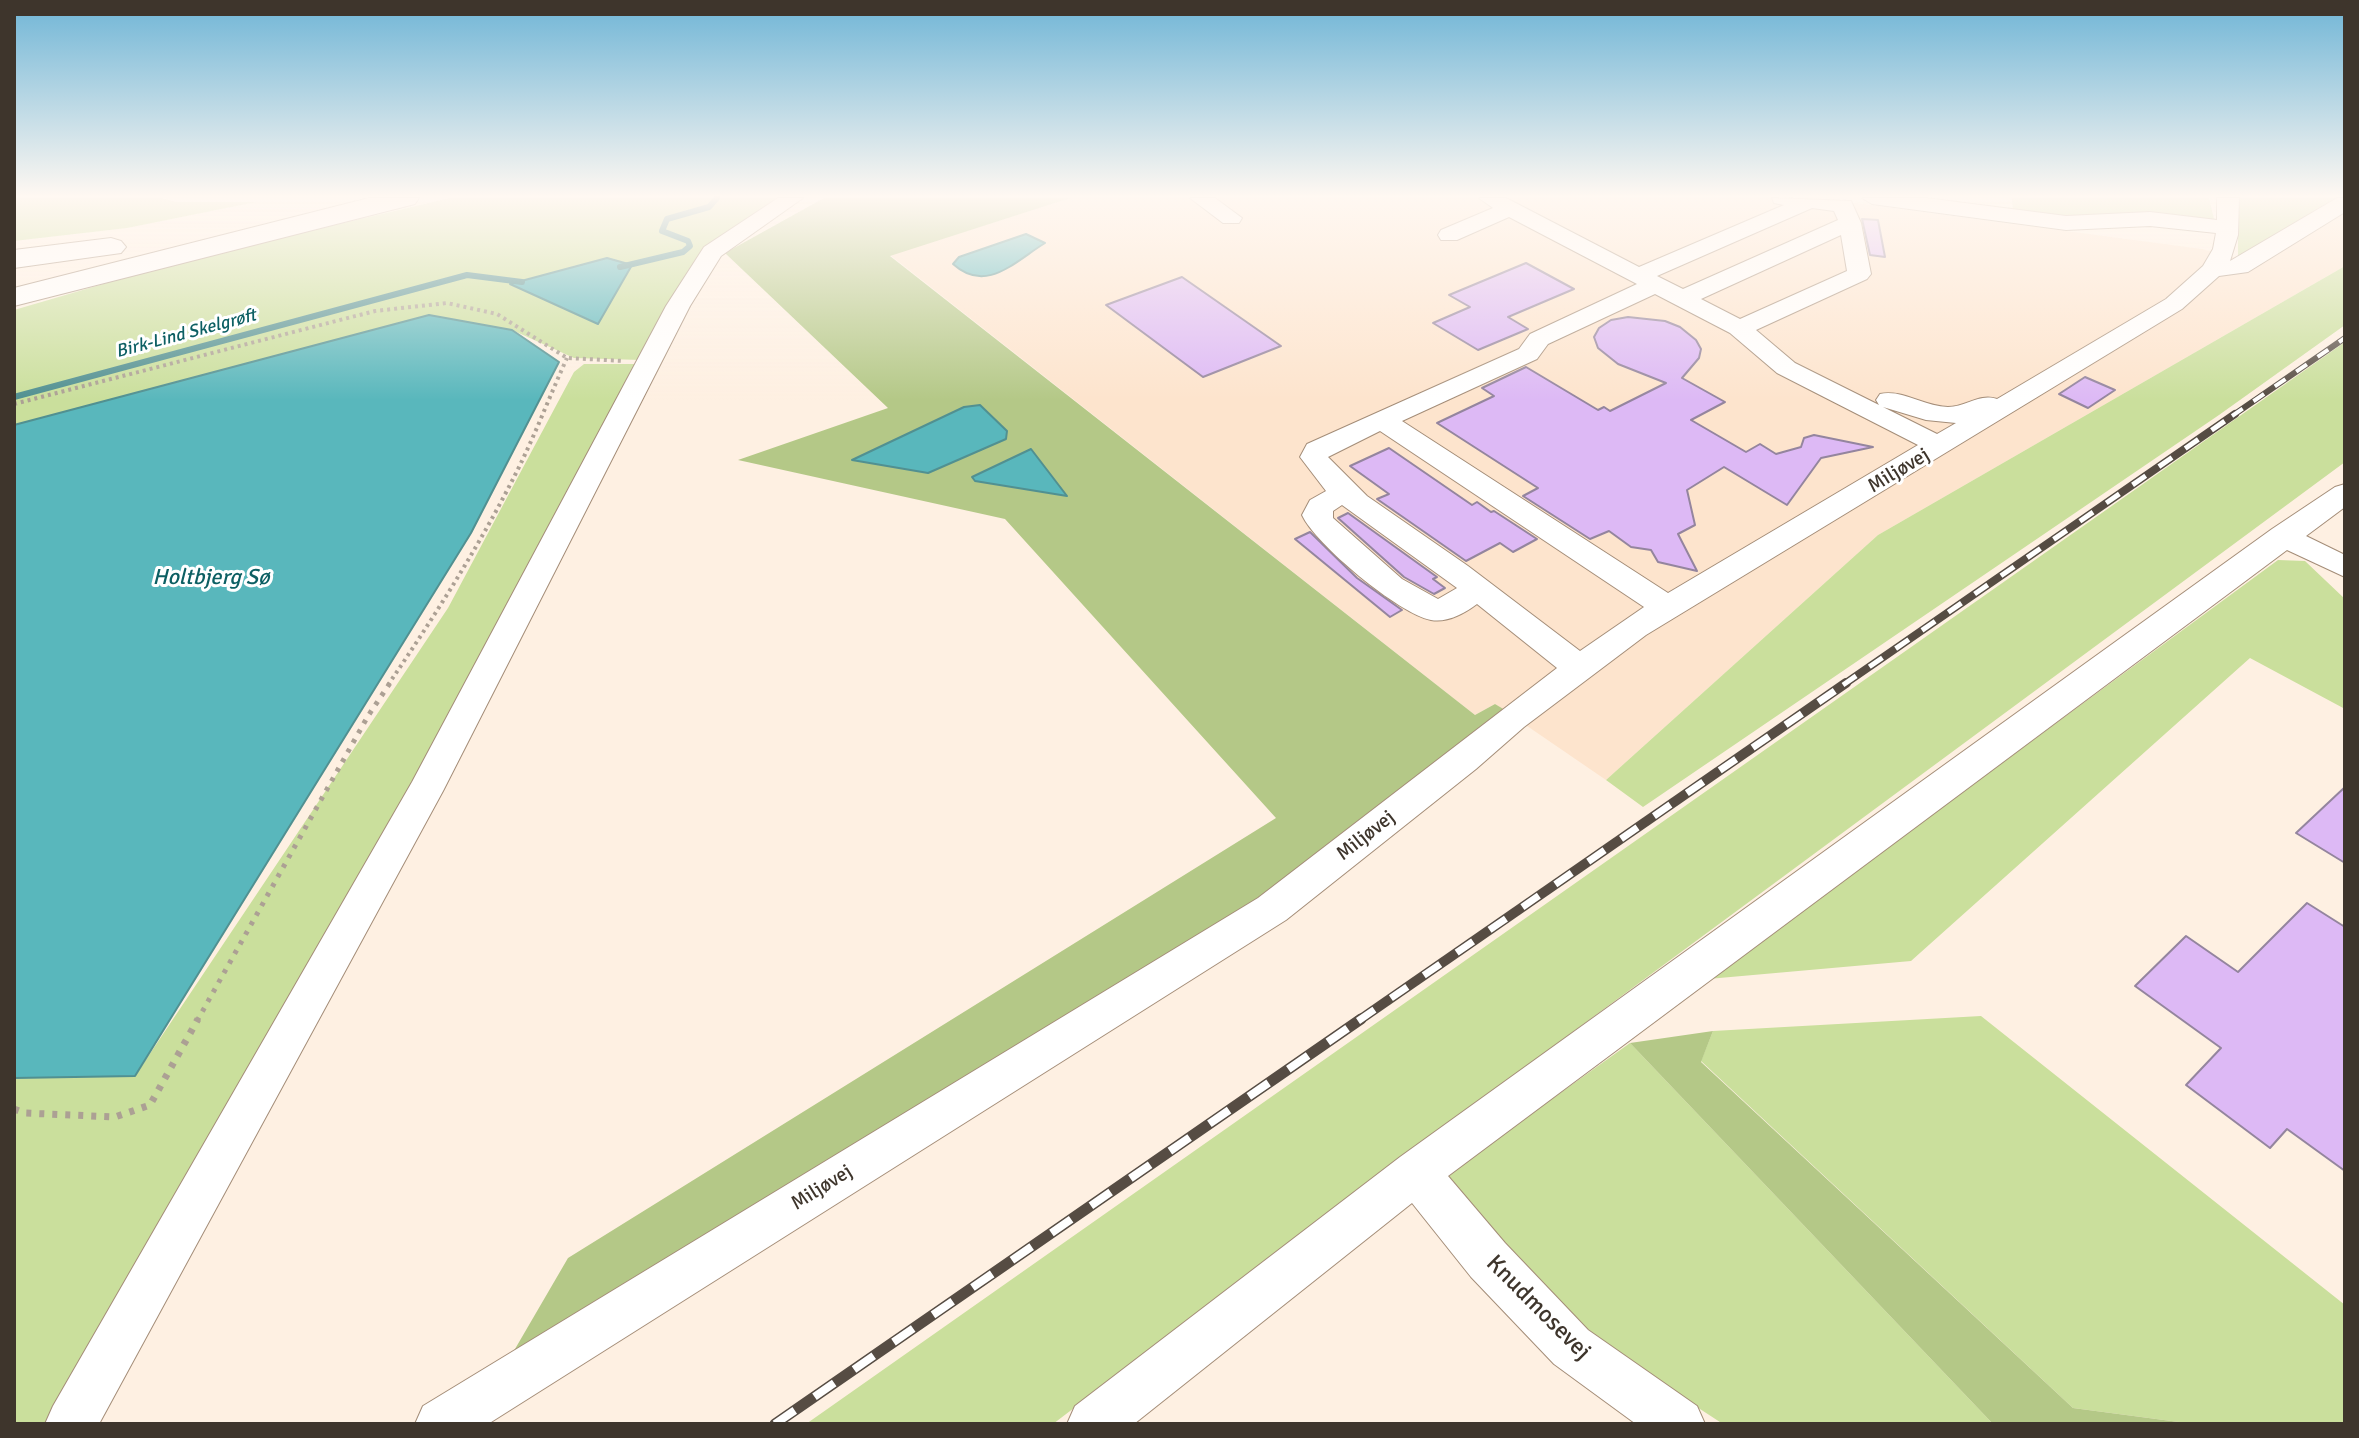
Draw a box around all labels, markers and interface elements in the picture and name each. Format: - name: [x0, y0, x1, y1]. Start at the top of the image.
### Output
- water label: Birk-Lind Skelgrøft: [114, 305, 258, 363]
- street label: Miljøvej: [1864, 443, 1934, 499]
- water label: Holtbjerg Sø: [153, 565, 269, 591]
- street label: Miljøvej: [1332, 806, 1400, 866]
- street label: Miljøvej: [787, 1160, 857, 1216]
- street label: Knudmosevej: [1480, 1250, 1596, 1366]

